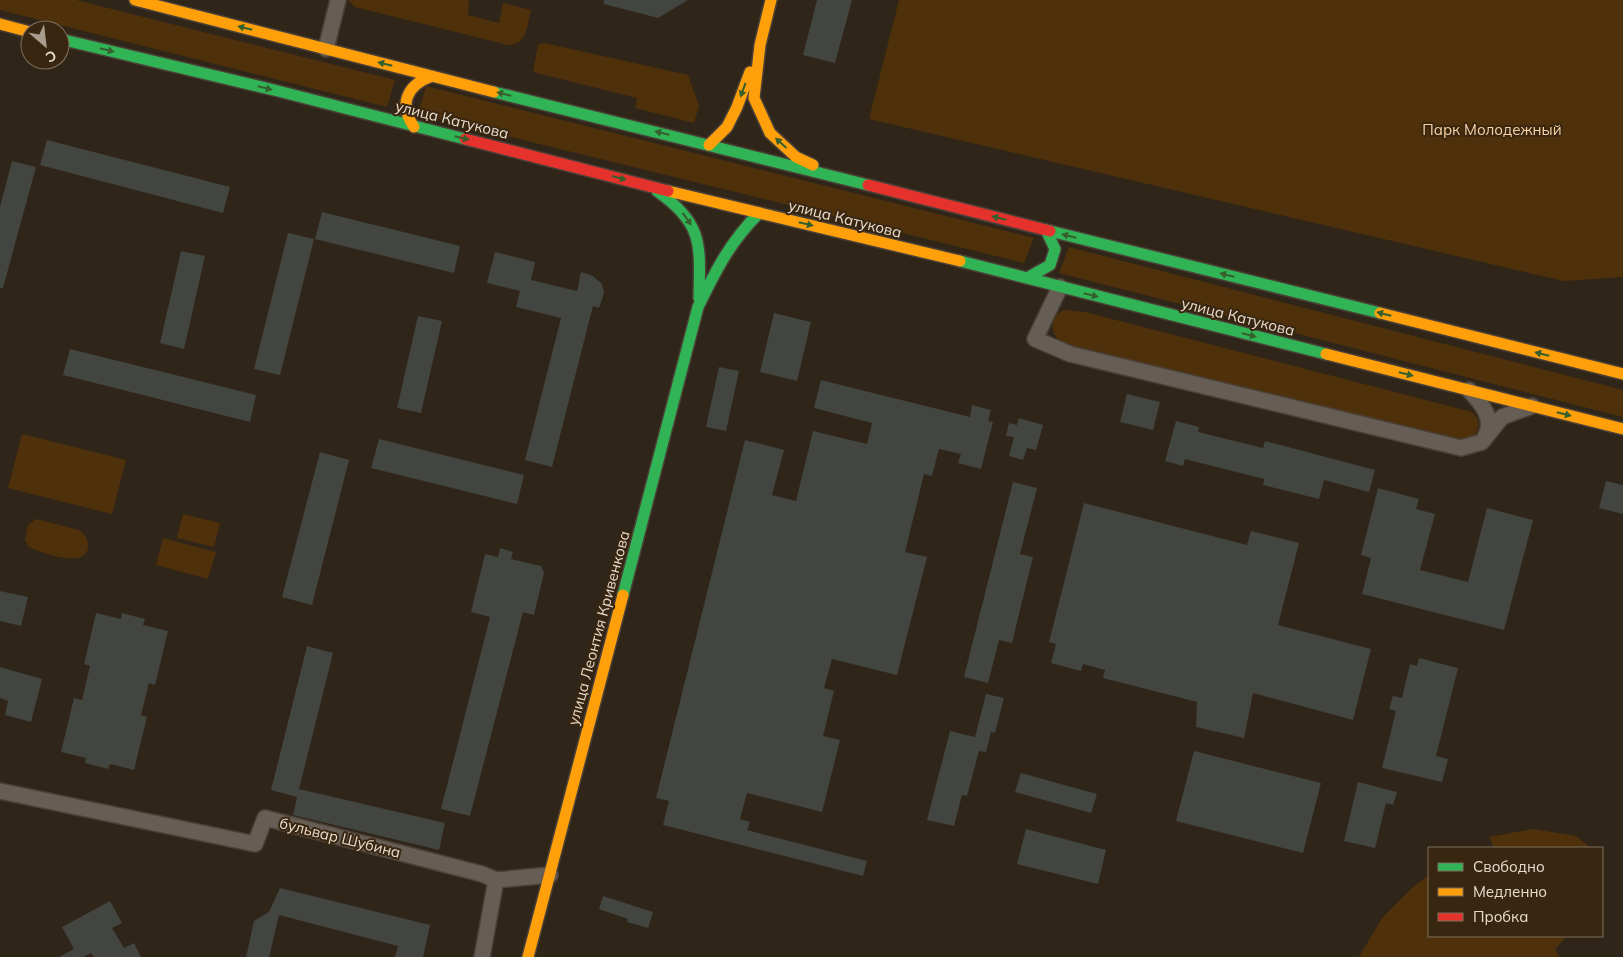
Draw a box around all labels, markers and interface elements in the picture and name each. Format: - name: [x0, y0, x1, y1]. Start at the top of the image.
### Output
- north arrow: [20, 20, 70, 70]
- one-way arrow: [237, 24, 252, 32]
- text: С: [43, 46, 60, 67]
- one-way arrow: [100, 46, 115, 54]
- one-way arrow: [377, 60, 392, 68]
- one-way arrow: [739, 83, 746, 98]
- one-way arrow: [258, 84, 273, 92]
- one-way arrow: [497, 90, 512, 98]
- street label: улица Катукова: [394, 96, 511, 143]
- park label: Парк Молодежный: [1422, 120, 1562, 139]
- one-way arrow: [654, 129, 669, 137]
- one-way arrow: [454, 134, 469, 142]
- one-way arrow: [774, 137, 787, 148]
- one-way arrow: [612, 174, 627, 182]
- street label: улица Катукова: [787, 195, 904, 242]
- one-way arrow: [682, 212, 692, 226]
- one-way arrow: [991, 214, 1006, 222]
- one-way arrow: [799, 220, 814, 228]
- one-way arrow: [1061, 232, 1076, 240]
- one-way arrow: [1219, 271, 1234, 279]
- one-way arrow: [1084, 291, 1099, 299]
- street label: улица Катукова: [1180, 293, 1297, 340]
- one-way arrow: [1377, 310, 1392, 318]
- one-way arrow: [1241, 331, 1256, 339]
- one-way arrow: [1534, 350, 1549, 358]
- one-way arrow: [1399, 371, 1414, 379]
- one-way arrow: [1557, 410, 1572, 418]
- street label: улица Леонтия Кривенкова: [563, 528, 634, 727]
- street label: бульвар Шубина: [278, 813, 403, 862]
- legend: [1428, 847, 1603, 937]
- text: Свободно: [1473, 857, 1545, 876]
- text: Медленно: [1473, 882, 1547, 901]
- text: Пробка: [1473, 907, 1528, 926]

